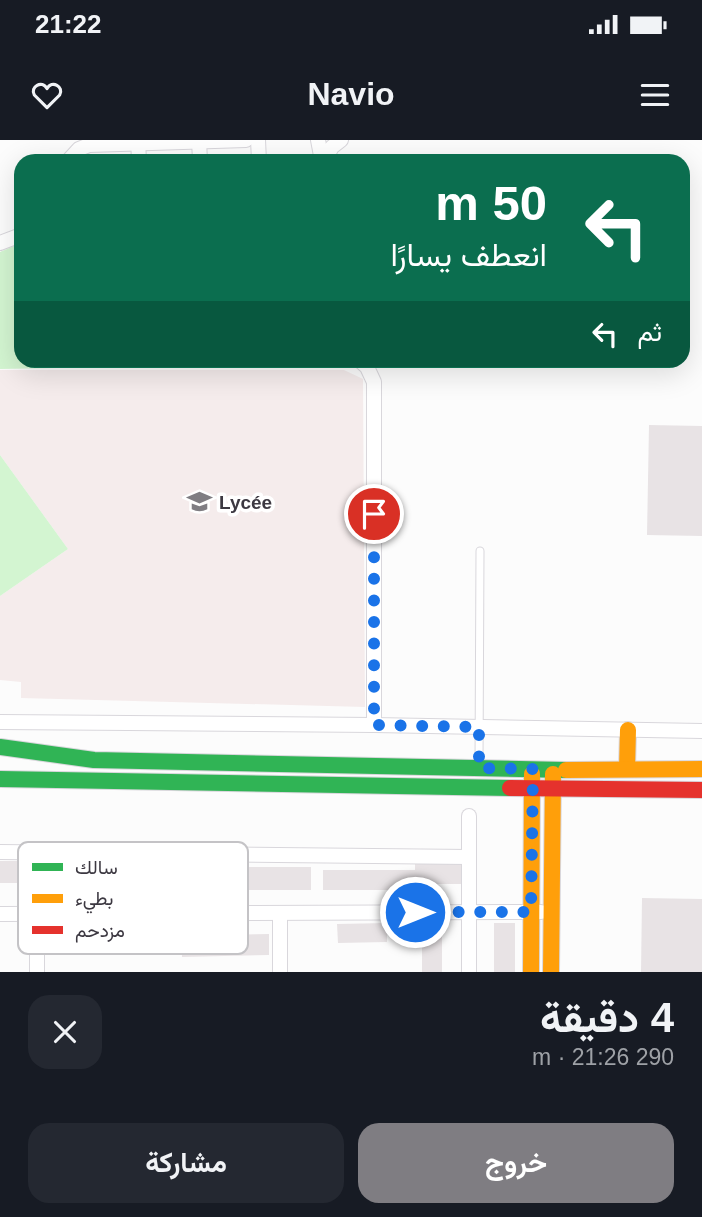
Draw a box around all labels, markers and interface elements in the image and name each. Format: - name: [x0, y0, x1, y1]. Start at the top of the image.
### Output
- text: 21:22: [35, 9, 102, 39]
- icon: heart: [28, 76, 66, 114]
- text: Navio: [307, 76, 395, 112]
- icon: menu: [636, 76, 674, 114]
- text: 50 m: [435, 176, 547, 230]
- icon: left: [571, 182, 662, 273]
- text: انعطف يسارًا: [390, 237, 547, 273]
- icon: left: [586, 315, 624, 353]
- text: ثم: [638, 317, 662, 347]
- pin: [344, 484, 404, 544]
- school or university icon: Lycée: [185, 488, 213, 516]
- place label: Lycée: [219, 492, 272, 513]
- icon: arrive: [355, 495, 393, 533]
- legend: [18, 842, 248, 954]
- text: سالك: [75, 857, 118, 878]
- position arrow: [378, 875, 452, 949]
- text: بطيء: [75, 888, 113, 914]
- text: مزدحم: [75, 920, 125, 943]
- text: 4 دقيقة: [540, 994, 674, 1041]
- button: close: [28, 995, 102, 1069]
- text: 290 m · 21:26: [532, 1044, 674, 1070]
- button: مشاركة: [28, 1123, 344, 1203]
- button: خروج: [358, 1123, 674, 1203]

